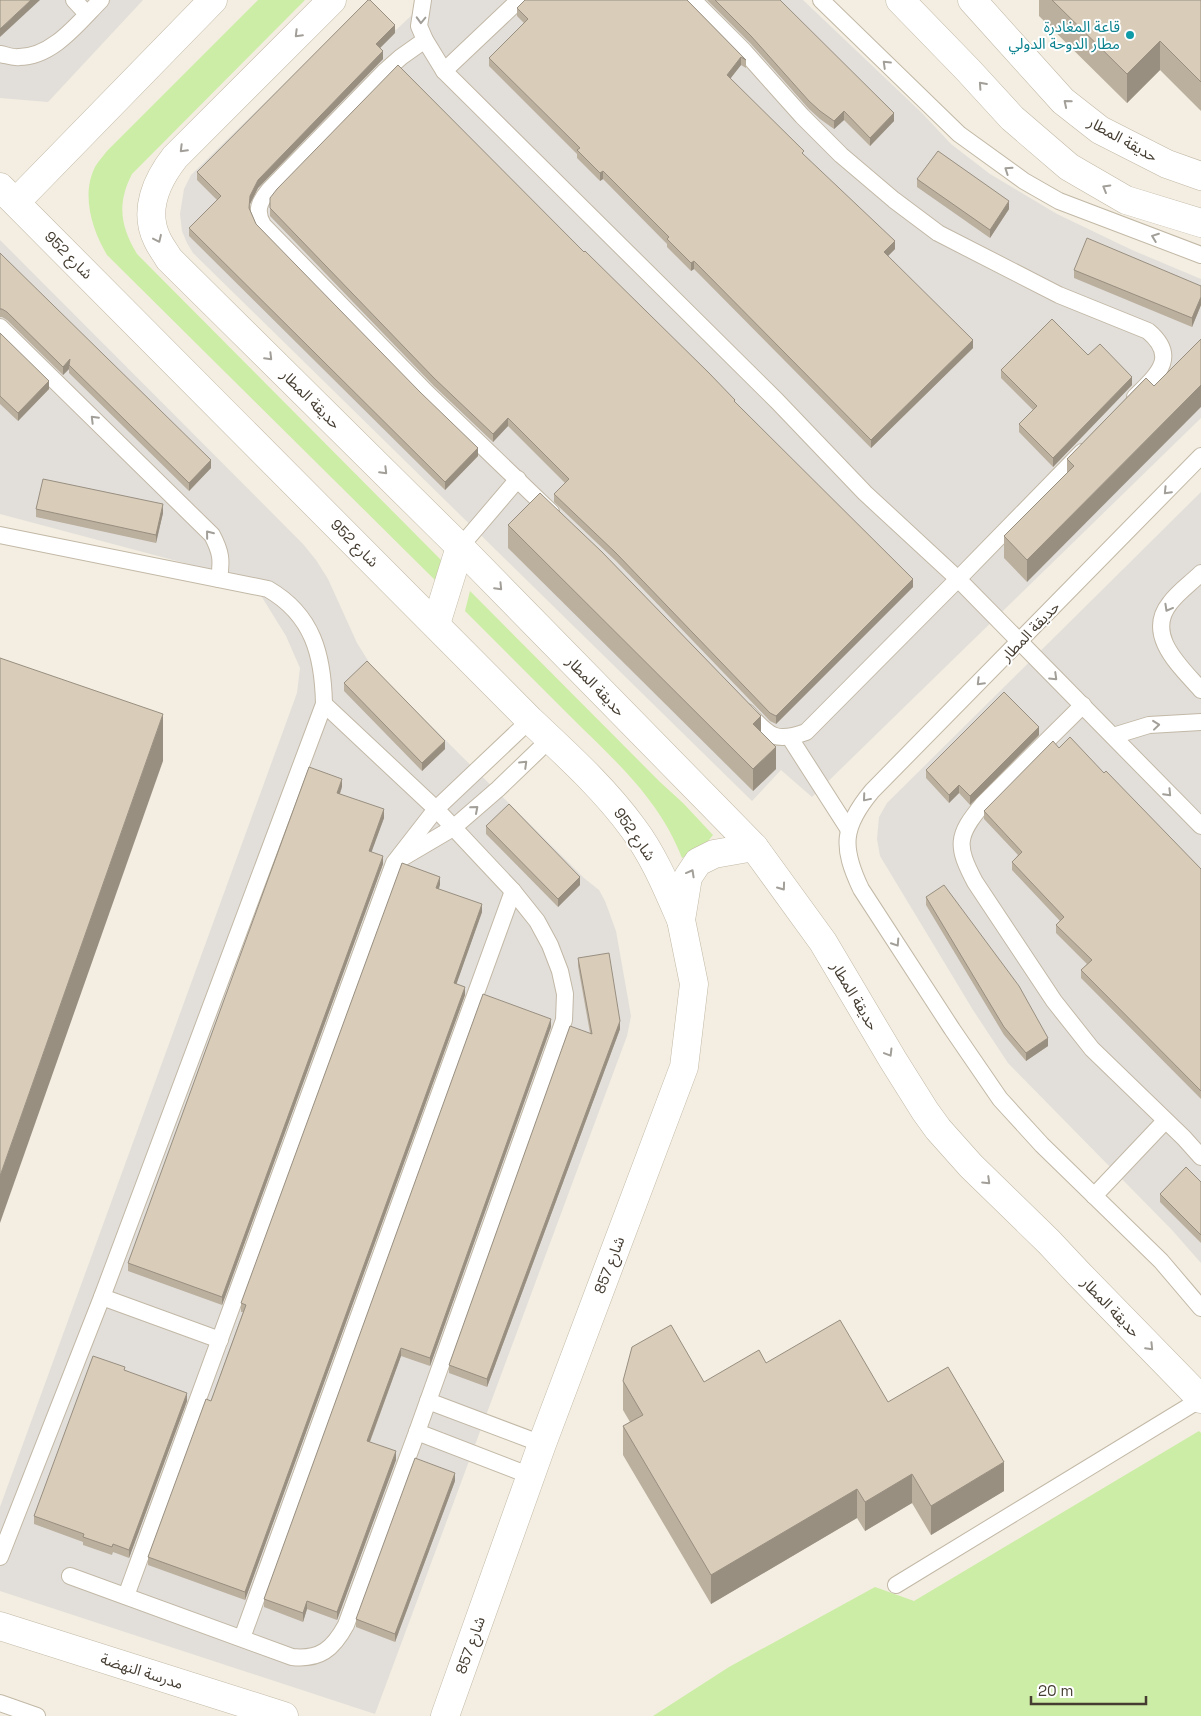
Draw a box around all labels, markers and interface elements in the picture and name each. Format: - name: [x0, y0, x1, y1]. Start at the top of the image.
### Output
- one-way arrow: [416, 17, 426, 25]
- place label: قاعة المغادرة مطار الدوحة الدولي: [1009, 17, 1120, 55]
- one-way arrow: [294, 29, 303, 38]
- marker: قاعة المغادرة مطار الدوحة الدولي: [1124, 29, 1136, 41]
- one-way arrow: [883, 61, 892, 70]
- one-way arrow: [979, 82, 988, 91]
- one-way arrow: [1063, 100, 1072, 109]
- street label: حديقة المطار: [1084, 112, 1161, 166]
- one-way arrow: [179, 143, 188, 152]
- one-way arrow: [1004, 167, 1014, 176]
- one-way arrow: [1103, 185, 1112, 195]
- street label: شارع 952: [39, 227, 97, 285]
- one-way arrow: [1152, 233, 1160, 243]
- one-way arrow: [152, 234, 162, 243]
- one-way arrow: [263, 351, 272, 360]
- street label: حديقة المطار: [277, 365, 345, 433]
- one-way arrow: [91, 416, 100, 425]
- one-way arrow: [378, 466, 387, 475]
- one-way arrow: [1164, 485, 1173, 494]
- street label: شارع 952: [325, 515, 383, 573]
- one-way arrow: [207, 531, 215, 540]
- one-way arrow: [493, 581, 502, 590]
- street label: حديقة المطار: [996, 597, 1064, 666]
- one-way arrow: [1164, 603, 1174, 612]
- street label: حديقة المطار: [562, 651, 630, 720]
- one-way arrow: [1048, 671, 1057, 680]
- one-way arrow: [977, 677, 986, 686]
- one-way arrow: [1153, 720, 1161, 731]
- one-way arrow: [518, 761, 527, 770]
- one-way arrow: [1162, 787, 1171, 796]
- one-way arrow: [863, 793, 872, 802]
- street label: شارع 952: [607, 804, 660, 866]
- one-way arrow: [470, 806, 479, 815]
- one-way arrow: [685, 869, 695, 878]
- one-way arrow: [776, 881, 785, 891]
- one-way arrow: [890, 937, 899, 947]
- street label: حديقة المطار: [827, 957, 883, 1034]
- one-way arrow: [882, 1047, 892, 1056]
- one-way arrow: [981, 1175, 990, 1184]
- street label: شارع 857: [589, 1233, 631, 1297]
- street label: حديقة المطار: [1077, 1272, 1145, 1341]
- one-way arrow: [1144, 1341, 1153, 1350]
- street label: شارع 857: [451, 1613, 492, 1677]
- street label: مدرسة النهضة: [98, 1649, 186, 1693]
- scale bar: [1031, 1674, 1146, 1706]
- text: 20 m: [1038, 1681, 1073, 1700]

